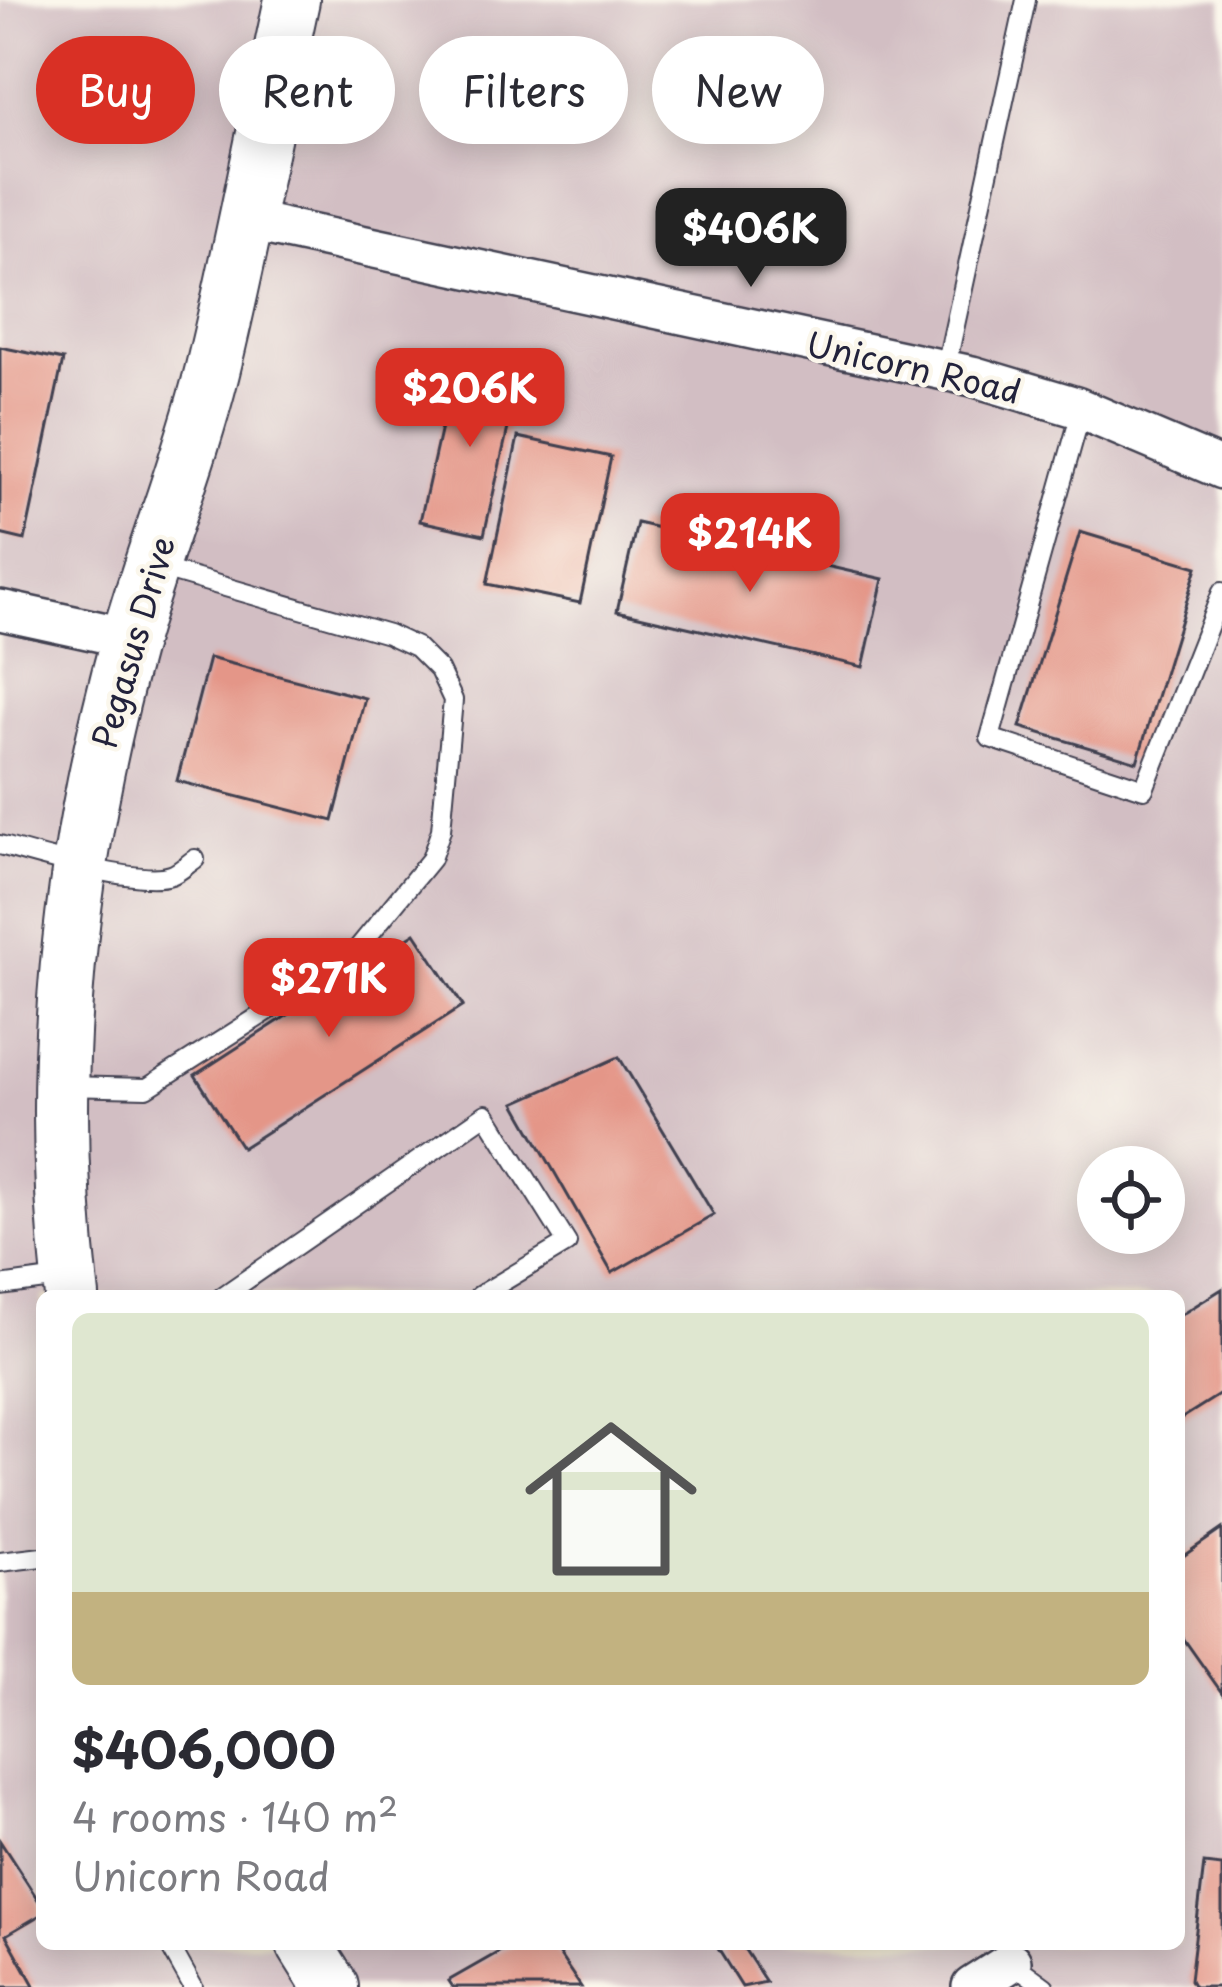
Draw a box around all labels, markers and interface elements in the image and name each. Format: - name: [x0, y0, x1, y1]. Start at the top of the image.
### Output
- chip: Buy: [36, 36, 195, 144]
- chip: Rent: [219, 36, 395, 144]
- chip: Filters: [419, 36, 628, 144]
- chip: New: [652, 36, 824, 144]
- pin: $406K: [667, 188, 835, 290]
- text: $406K: [682, 197, 820, 256]
- street label: Unicorn Road: [802, 317, 1026, 415]
- pin: $206K: [386, 348, 554, 450]
- text: $206K: [402, 357, 538, 416]
- pin: $214K: [666, 493, 834, 595]
- text: $214K: [688, 502, 812, 561]
- street label: Pegasus Drive: [78, 530, 186, 754]
- pin: $271K: [245, 938, 413, 1040]
- text: $271K: [271, 947, 387, 1006]
- map controls: [1077, 1146, 1185, 1254]
- button: locate: [1077, 1146, 1185, 1254]
- icon: home: [503, 1391, 719, 1607]
- text: $406,000: [72, 1709, 336, 1786]
- text: 4 rooms · 140 m²: [72, 1786, 398, 1845]
- text: Unicorn Road: [72, 1845, 330, 1904]

